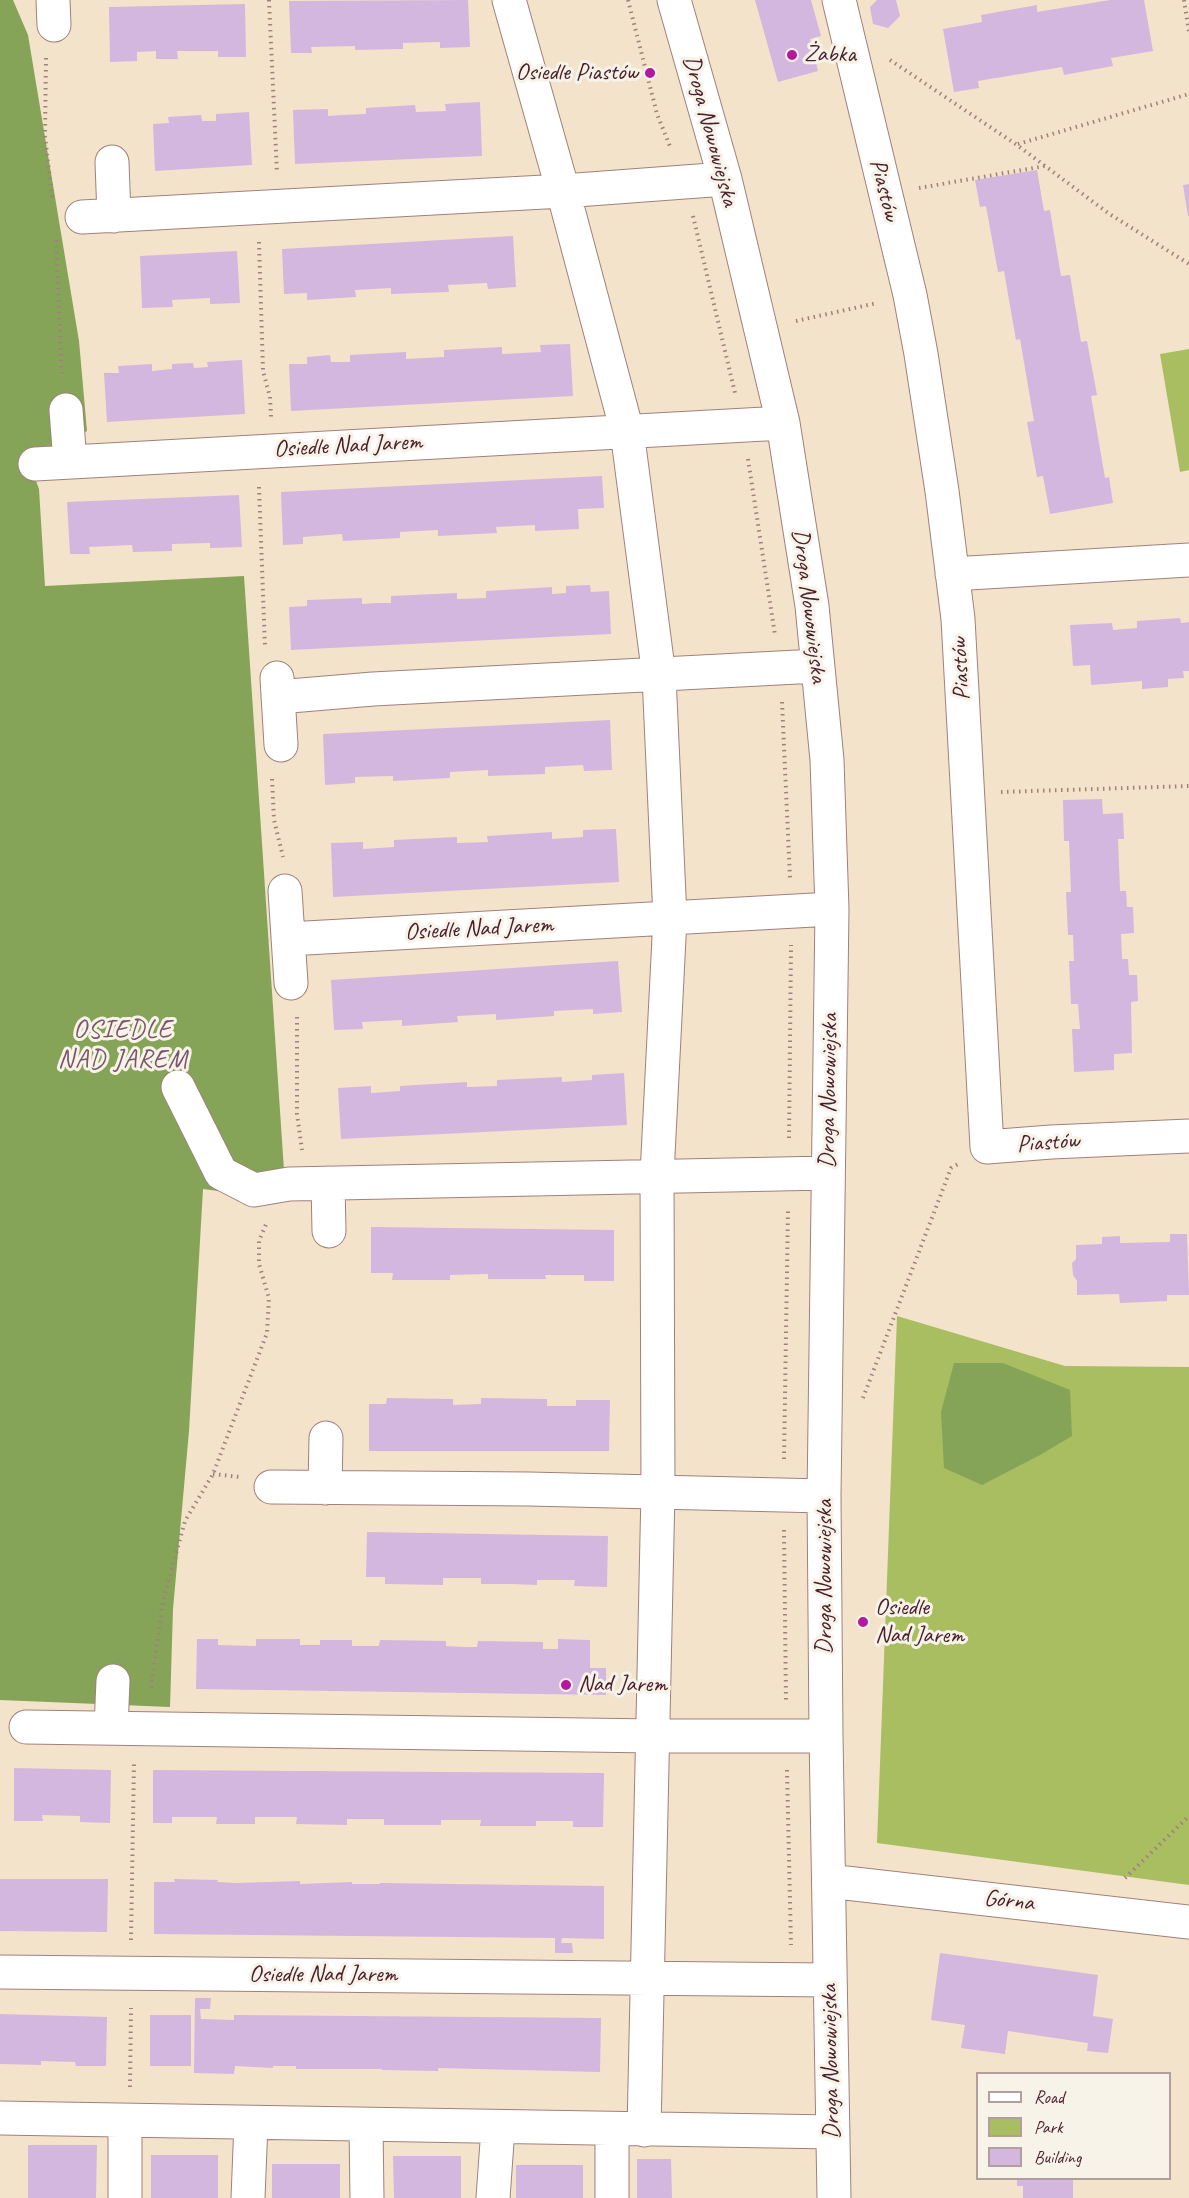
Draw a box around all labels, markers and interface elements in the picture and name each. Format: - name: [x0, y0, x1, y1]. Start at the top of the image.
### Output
- place label: Żabka: [804, 41, 856, 69]
- marker: Żabka: [785, 48, 799, 62]
- street label: Droga Nowowiejska: [676, 52, 744, 210]
- place label: Osiedle Piastów: [516, 59, 638, 87]
- marker: Osiedle Piastów: [643, 66, 657, 80]
- street label: Piastów: [862, 156, 906, 224]
- street label: Osiedle Nad Jarem: [273, 428, 423, 464]
- street label: Droga Nowowiejska: [785, 527, 833, 685]
- street label: Piastów: [945, 637, 977, 701]
- street label: Osiedle Nad Jarem: [404, 911, 554, 947]
- street label: Droga Nowowiejska: [813, 1013, 845, 1169]
- district label: OSIEDLE NAD JAREM: [58, 1014, 188, 1076]
- street label: Piastów: [1016, 1126, 1080, 1160]
- street label: Droga Nowowiejska: [811, 1500, 839, 1654]
- place label: Osiedle Nad Jarem: [875, 1594, 964, 1650]
- marker: Osiedle Nad Jarem: [856, 1615, 870, 1629]
- place label: Nad Jarem: [578, 1671, 667, 1699]
- marker: Nad Jarem: [559, 1678, 573, 1692]
- street label: Górna: [983, 1884, 1035, 1918]
- street label: Osiedle Nad Jarem: [249, 1961, 397, 1989]
- street label: Droga Nowowiejska: [815, 1984, 847, 2140]
- legend: [976, 2072, 1171, 2180]
- text: Road: [1034, 2086, 1064, 2108]
- text: Park: [1034, 2116, 1063, 2138]
- text: Building: [1034, 2146, 1081, 2168]

